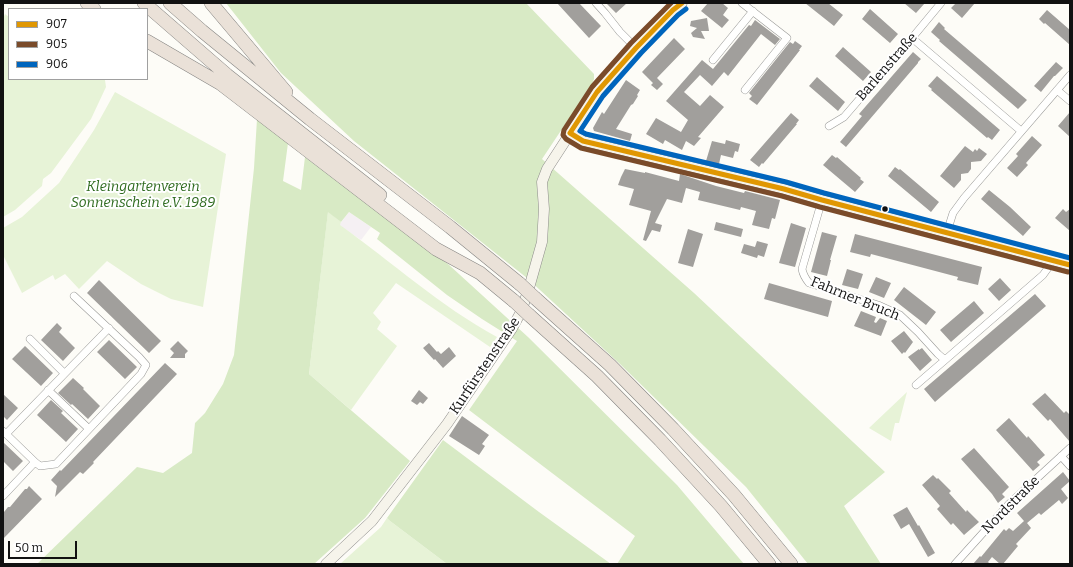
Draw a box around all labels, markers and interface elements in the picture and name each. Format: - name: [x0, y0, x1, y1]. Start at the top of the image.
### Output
- legend: [8, 8, 148, 80]
- text: 907: [46, 17, 67, 31]
- street label: Barlenstraße: [853, 30, 921, 104]
- text: 905: [46, 37, 67, 51]
- text: 906: [46, 57, 68, 71]
- park label: Kleingartenverein Sonnenschein e.V. 1989: [71, 179, 215, 212]
- unlabelled marker: [880, 204, 890, 214]
- street label: Fahrner Bruch: [808, 274, 902, 324]
- street label: Kurfürstenstraße: [446, 314, 524, 418]
- street label: Nordstraße: [979, 473, 1043, 537]
- scale bar: [10, 533, 79, 559]
- text: 50 m: [15, 541, 43, 555]

